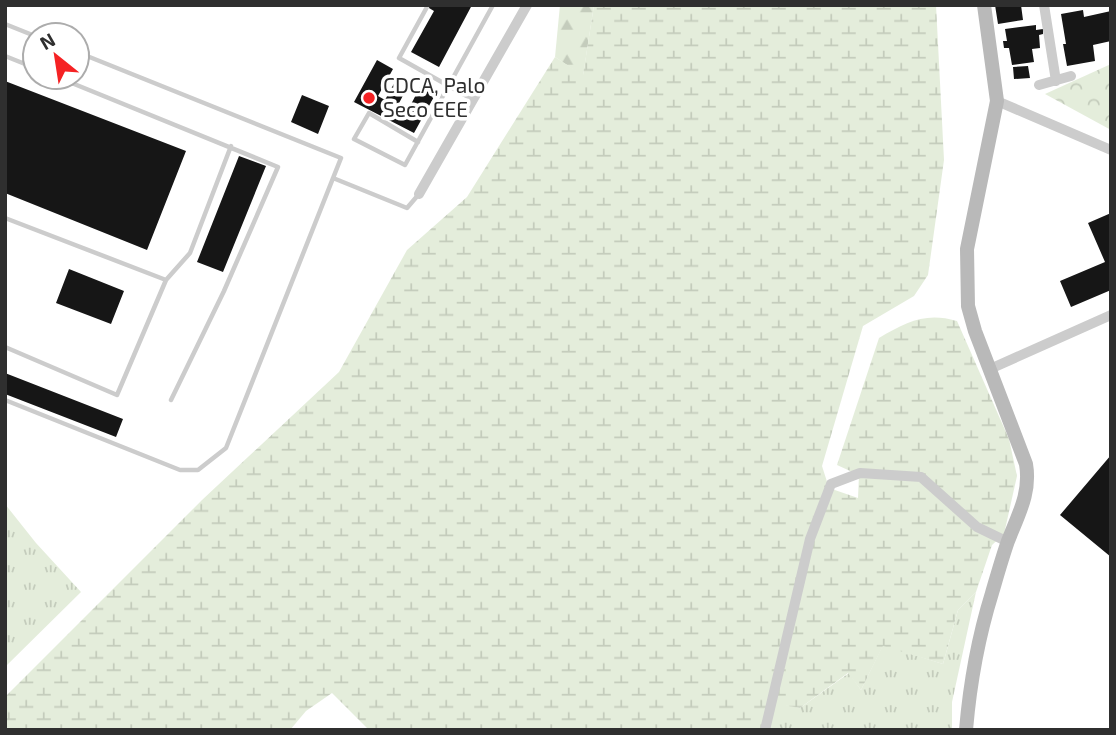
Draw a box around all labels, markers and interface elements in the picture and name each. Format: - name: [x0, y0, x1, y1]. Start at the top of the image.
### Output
- north arrow: [21, 21, 91, 91]
- text: N: [36, 27, 59, 54]
- place label: CDCA, Palo Seco EEE: [383, 72, 485, 121]
- marker: CDCA, Palo Seco EEE: [361, 90, 377, 106]

